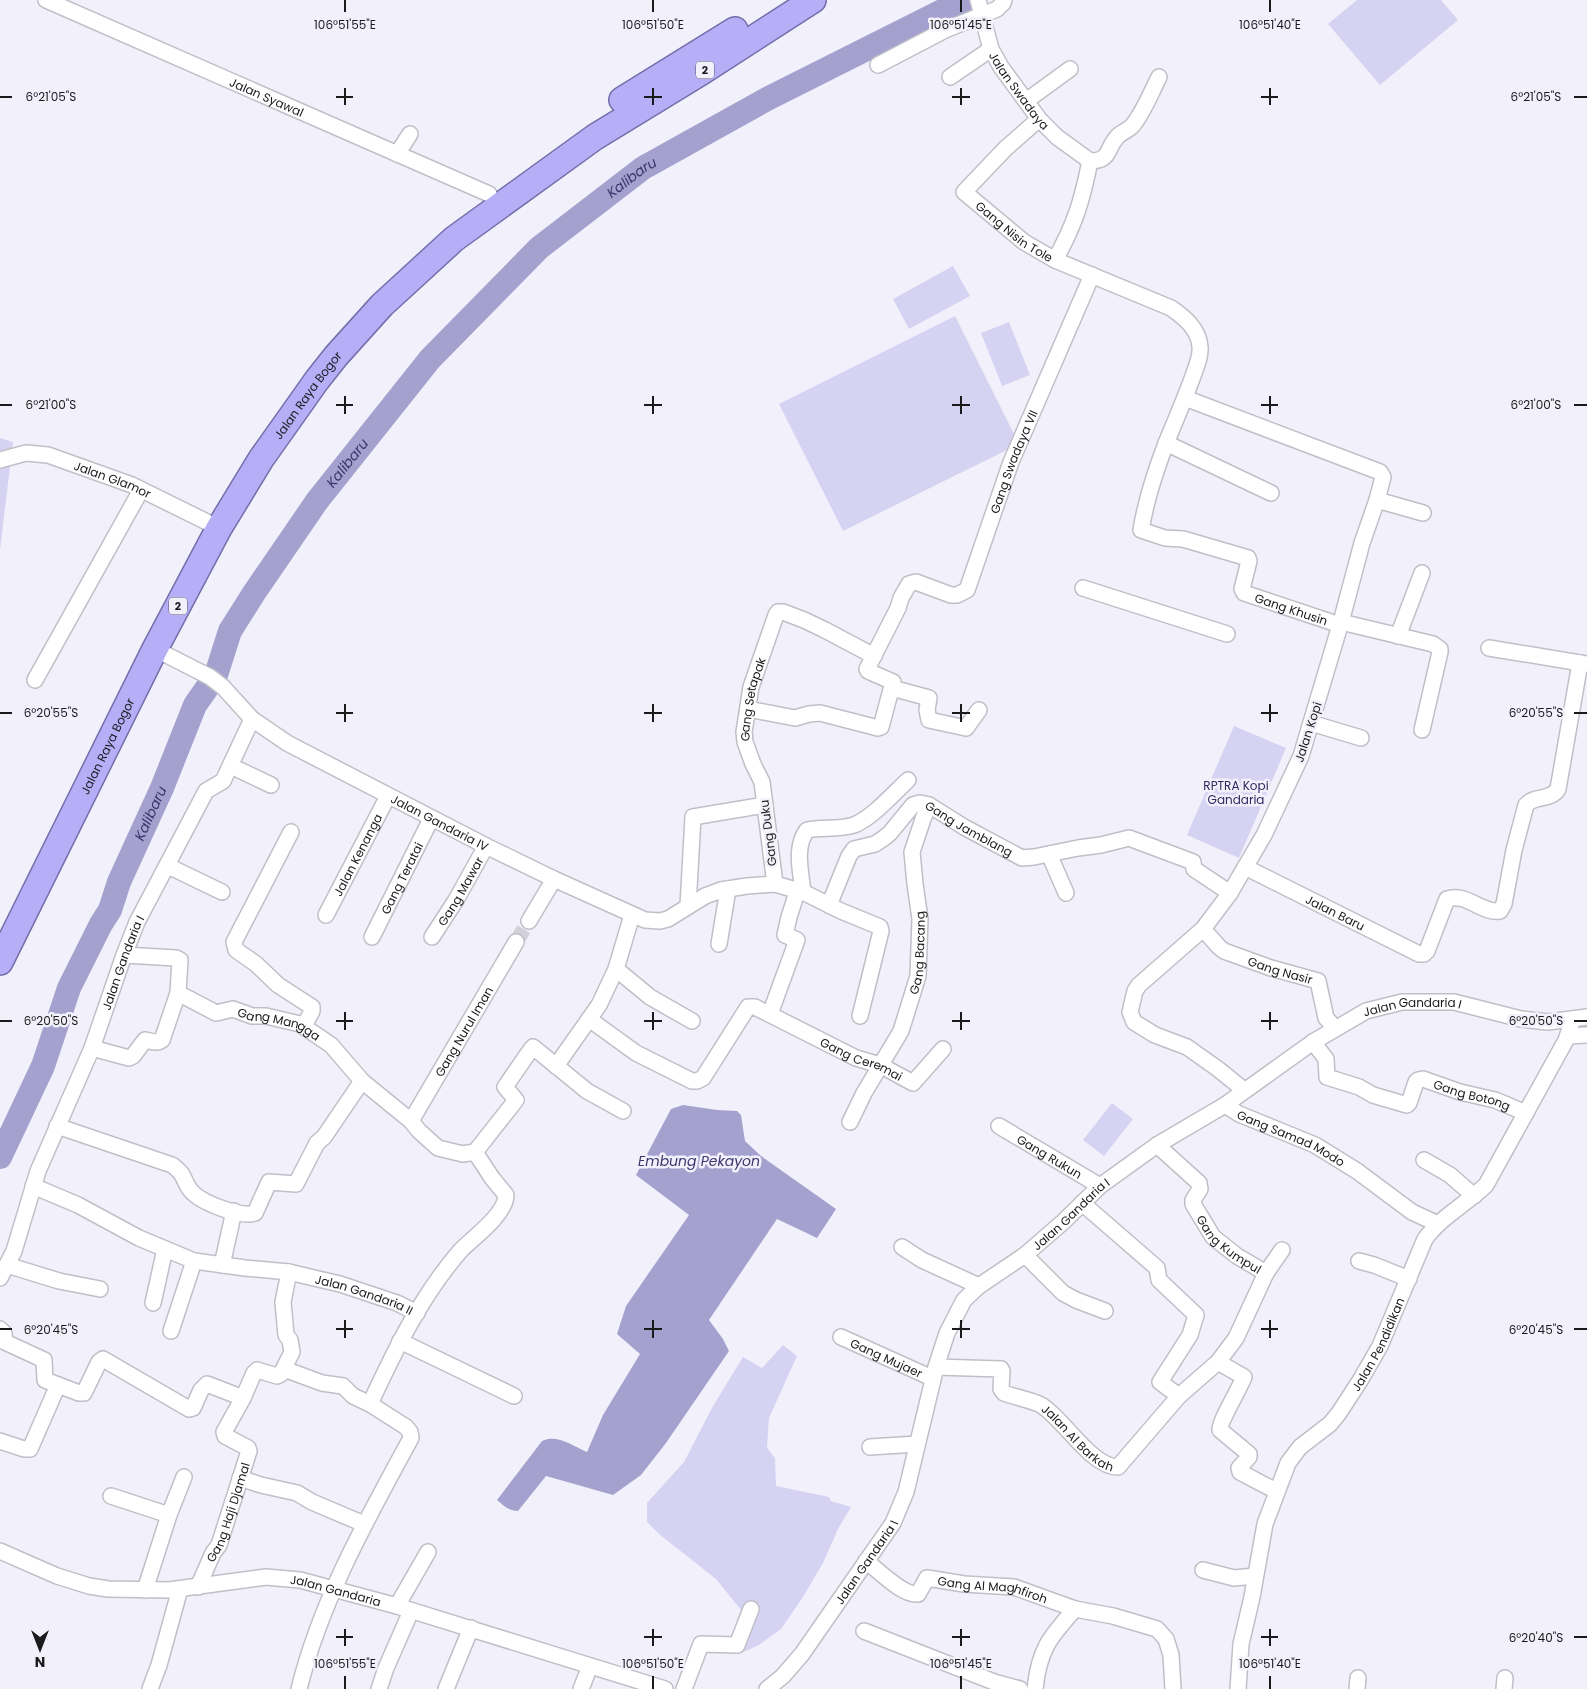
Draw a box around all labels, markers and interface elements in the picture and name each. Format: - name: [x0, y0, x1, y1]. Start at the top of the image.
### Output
- text: 106°51'55"E: [314, 16, 376, 33]
- text: 106°51'50"E: [622, 16, 684, 33]
- text: 106°51'45"E: [930, 16, 992, 33]
- text: 106°51'40"E: [1239, 16, 1301, 33]
- street label: Jalan Swadaya: [986, 48, 1053, 133]
- road number: 2: [696, 62, 714, 78]
- street label: Jalan Syawal: [227, 73, 307, 120]
- text: 6°21'05"S: [26, 88, 76, 105]
- text: 6°21'05"S: [1511, 88, 1561, 105]
- water label: Kalibaru: [602, 152, 660, 203]
- street label: Gang Nisin Tole: [972, 197, 1056, 266]
- street label: Jalan Raya Bogor: [269, 347, 346, 442]
- text: 6°21'00"S: [26, 396, 76, 413]
- text: 6°21'00"S: [1511, 396, 1561, 413]
- street label: Gang Swadaya VII: [985, 407, 1041, 516]
- water label: Kalibaru: [321, 434, 373, 492]
- street label: Jalan Glamor: [72, 456, 155, 502]
- street label: Gang Khusin: [1253, 589, 1330, 629]
- road number: 2: [169, 598, 187, 614]
- street label: Gang Setapak: [736, 654, 769, 742]
- street label: Jalan Raya Bogor: [76, 695, 138, 797]
- street label: Jalan Kopi: [1290, 700, 1326, 764]
- text: 6°20'55"S: [24, 704, 78, 721]
- text: 6°20'55"S: [1509, 704, 1563, 721]
- park label: RPTRA Kopi Gandaria: [1203, 777, 1269, 808]
- water label: Kalibaru: [129, 783, 172, 844]
- street label: Jalan Gandaria IV: [388, 790, 492, 854]
- street label: Gang Jamblang: [922, 796, 1016, 860]
- street label: Gang Duku: [756, 799, 780, 867]
- street label: Jalan Kenanga: [329, 810, 386, 899]
- street label: Gang Teratai: [376, 839, 427, 917]
- street label: Gang Mawar: [433, 853, 487, 929]
- street label: Jalan Baru: [1303, 890, 1368, 934]
- street label: Gang Bacang: [904, 910, 928, 996]
- street label: Jalan Gandaria I: [97, 912, 148, 1012]
- street label: Gang Nasir: [1246, 952, 1315, 988]
- street label: Gang Nurul Iman: [430, 983, 497, 1080]
- street label: Jalan Gandaria I: [1361, 994, 1464, 1020]
- street label: Gang Mangga: [235, 1003, 324, 1044]
- text: 6°20'50"S: [24, 1012, 78, 1029]
- text: 6°20'50"S: [1509, 1012, 1563, 1029]
- street label: Gang Ceremai: [818, 1033, 906, 1084]
- street label: Gang Botong: [1431, 1075, 1513, 1114]
- street label: Gang Samad Modo: [1235, 1106, 1349, 1170]
- street label: Gang Rukun: [1014, 1130, 1085, 1182]
- water label: Embung Pekayon: [638, 1151, 760, 1171]
- street label: Jalan Gandaria I: [1028, 1173, 1113, 1254]
- street label: Gang Kumpul: [1193, 1212, 1265, 1277]
- street label: Jalan Gandaria II: [314, 1270, 416, 1318]
- street label: Jalan Pendidikan: [1347, 1295, 1408, 1394]
- text: 6°20'45"S: [24, 1321, 78, 1338]
- text: 6°20'45"S: [1509, 1321, 1563, 1338]
- street label: Gang Mujaer: [848, 1334, 926, 1381]
- street label: Jalan Al Barkah: [1038, 1400, 1116, 1475]
- street label: Gang Haji Djamal: [202, 1460, 253, 1564]
- street label: Jalan Gandaria I: [831, 1517, 902, 1608]
- street label: Jalan Gandaria: [290, 1571, 383, 1610]
- street label: Gang Al Maghfiroh: [937, 1571, 1050, 1607]
- north arrow: [15, 1624, 65, 1674]
- text: 6°20'40"S: [1509, 1629, 1563, 1646]
- text: N: [35, 1652, 45, 1672]
- text: 106°51'55"E: [314, 1655, 376, 1672]
- text: 106°51'50"E: [622, 1655, 684, 1672]
- text: 106°51'45"E: [930, 1655, 992, 1672]
- text: 106°51'40"E: [1239, 1655, 1301, 1672]

